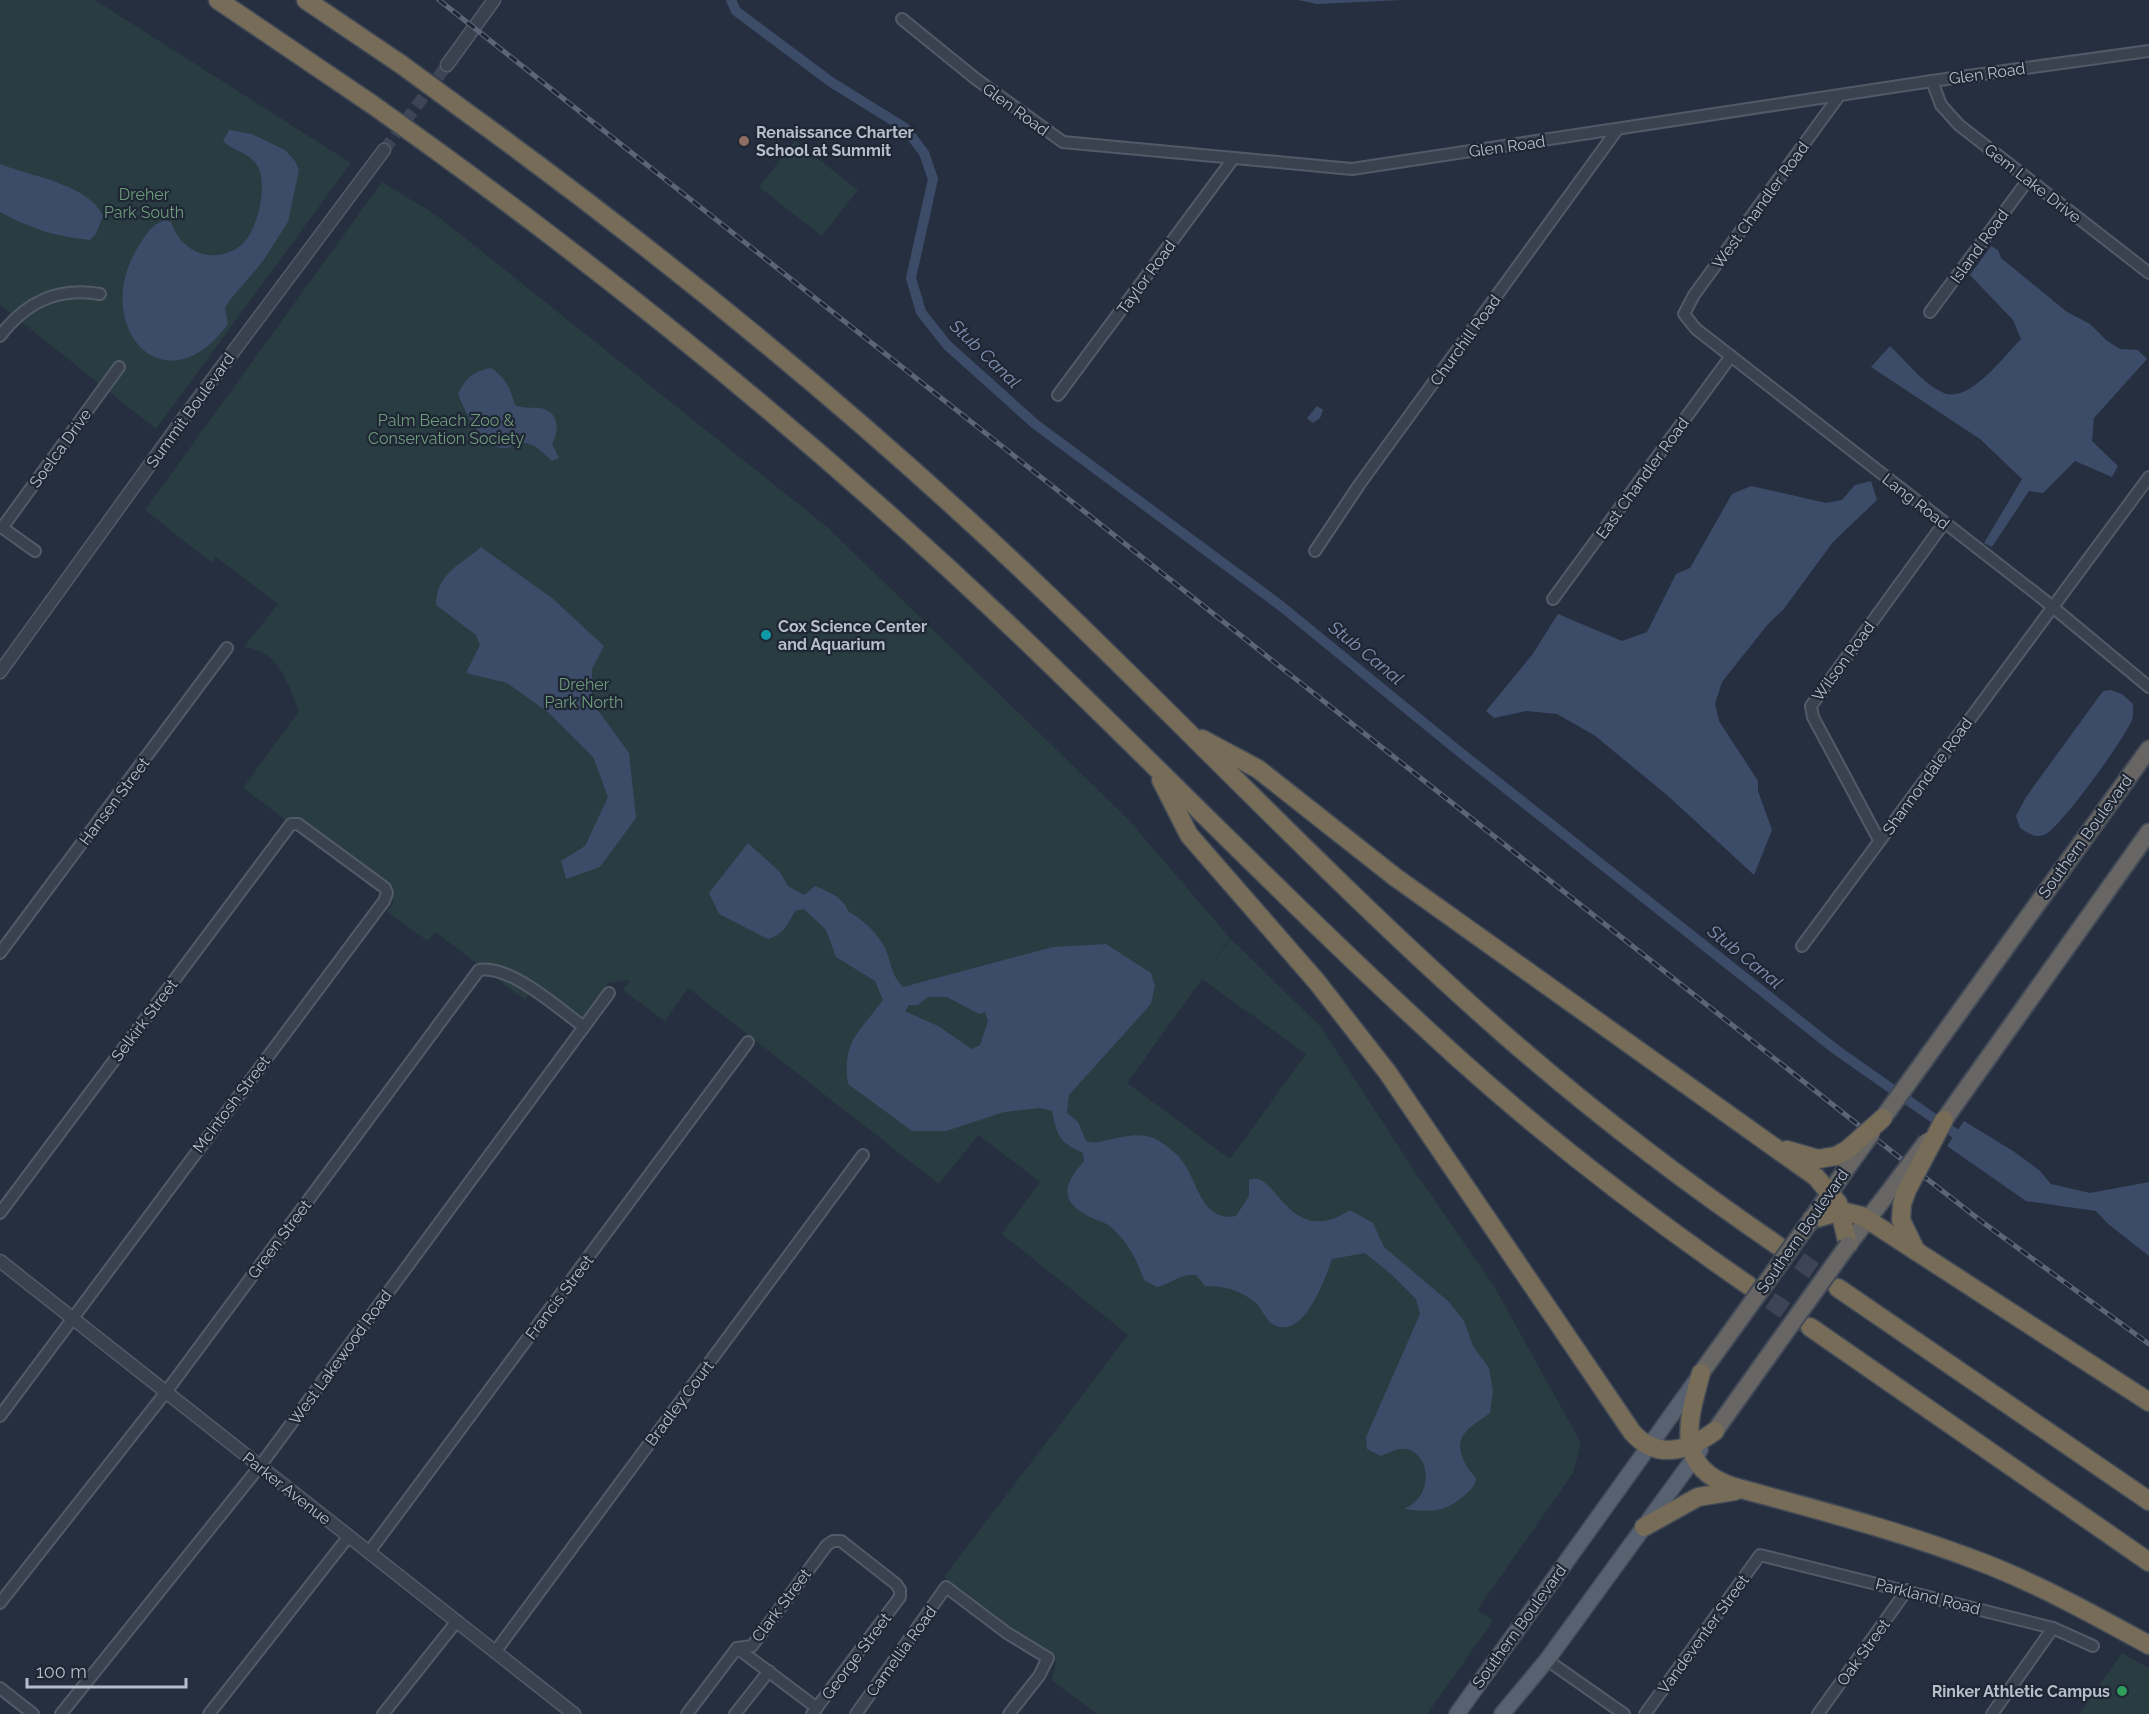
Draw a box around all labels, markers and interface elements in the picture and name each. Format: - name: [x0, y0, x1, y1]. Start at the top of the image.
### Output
- street label: Glen Road: [1948, 59, 2027, 88]
- street label: Glen Road: [979, 79, 1052, 140]
- place label: Renaissance Charter School at Summit: [756, 123, 914, 160]
- street label: Glen Road: [1468, 132, 1547, 161]
- marker: Renaissance Charter School at Summit: [737, 134, 751, 148]
- street label: West Chandler Road: [1708, 138, 1813, 272]
- street label: Gem Lake Drive: [1981, 140, 2085, 227]
- park label: Dreher Park South: [104, 185, 184, 222]
- street label: Island Road: [1946, 206, 2013, 287]
- street label: Taylor Road: [1113, 237, 1180, 318]
- street label: Churchill Road: [1426, 291, 1505, 389]
- water label: Stub Canal: [945, 314, 1025, 393]
- street label: Summit Boulevard: [142, 349, 238, 471]
- street label: Soelca Drive: [25, 405, 95, 491]
- park label: Palm Beach Zoo & Conservation Society: [368, 411, 524, 448]
- street label: East Chandler Road: [1592, 414, 1693, 543]
- street label: Lang Road: [1878, 469, 1953, 533]
- water label: Stub Canal: [1324, 616, 1408, 689]
- place label: Cox Science Center and Aquarium: [778, 617, 927, 654]
- street label: Wilson Road: [1808, 618, 1879, 705]
- marker: Cox Science Center and Aquarium: [759, 628, 773, 642]
- park label: Dreher Park North: [545, 675, 623, 712]
- street label: Shannondale Road: [1879, 714, 1976, 839]
- street label: Hansen Street: [75, 753, 154, 849]
- street label: Southern Boulevard: [2034, 771, 2136, 902]
- water label: Stub Canal: [1703, 920, 1787, 993]
- street label: Selkirk Street: [107, 975, 182, 1065]
- street label: McIntosh Street: [189, 1052, 274, 1156]
- street label: Southern Boulevard: [1752, 1165, 1852, 1297]
- street label: Green Street: [244, 1196, 315, 1282]
- street label: Francis Street: [521, 1251, 598, 1343]
- street label: West Lakewood Road: [285, 1286, 396, 1428]
- street label: Bradley Court: [641, 1356, 718, 1450]
- street label: Parker Avenue: [239, 1448, 335, 1529]
- street label: Southern Boulevard: [1468, 1561, 1570, 1692]
- street label: Clark Street: [748, 1565, 815, 1646]
- street label: Vandeventer Street: [1654, 1571, 1753, 1697]
- street label: Parkland Road: [1873, 1574, 1982, 1619]
- street label: Camellia Road: [862, 1602, 941, 1700]
- street label: George Street: [818, 1609, 896, 1703]
- street label: Oak Street: [1833, 1615, 1894, 1689]
- scale bar: [27, 1651, 186, 1689]
- text: 100 m: [36, 1661, 87, 1682]
- place label: Rinker Athletic Campus: [1932, 1682, 2110, 1701]
- marker: Rinker Athletic Campus: [2115, 1684, 2129, 1698]

